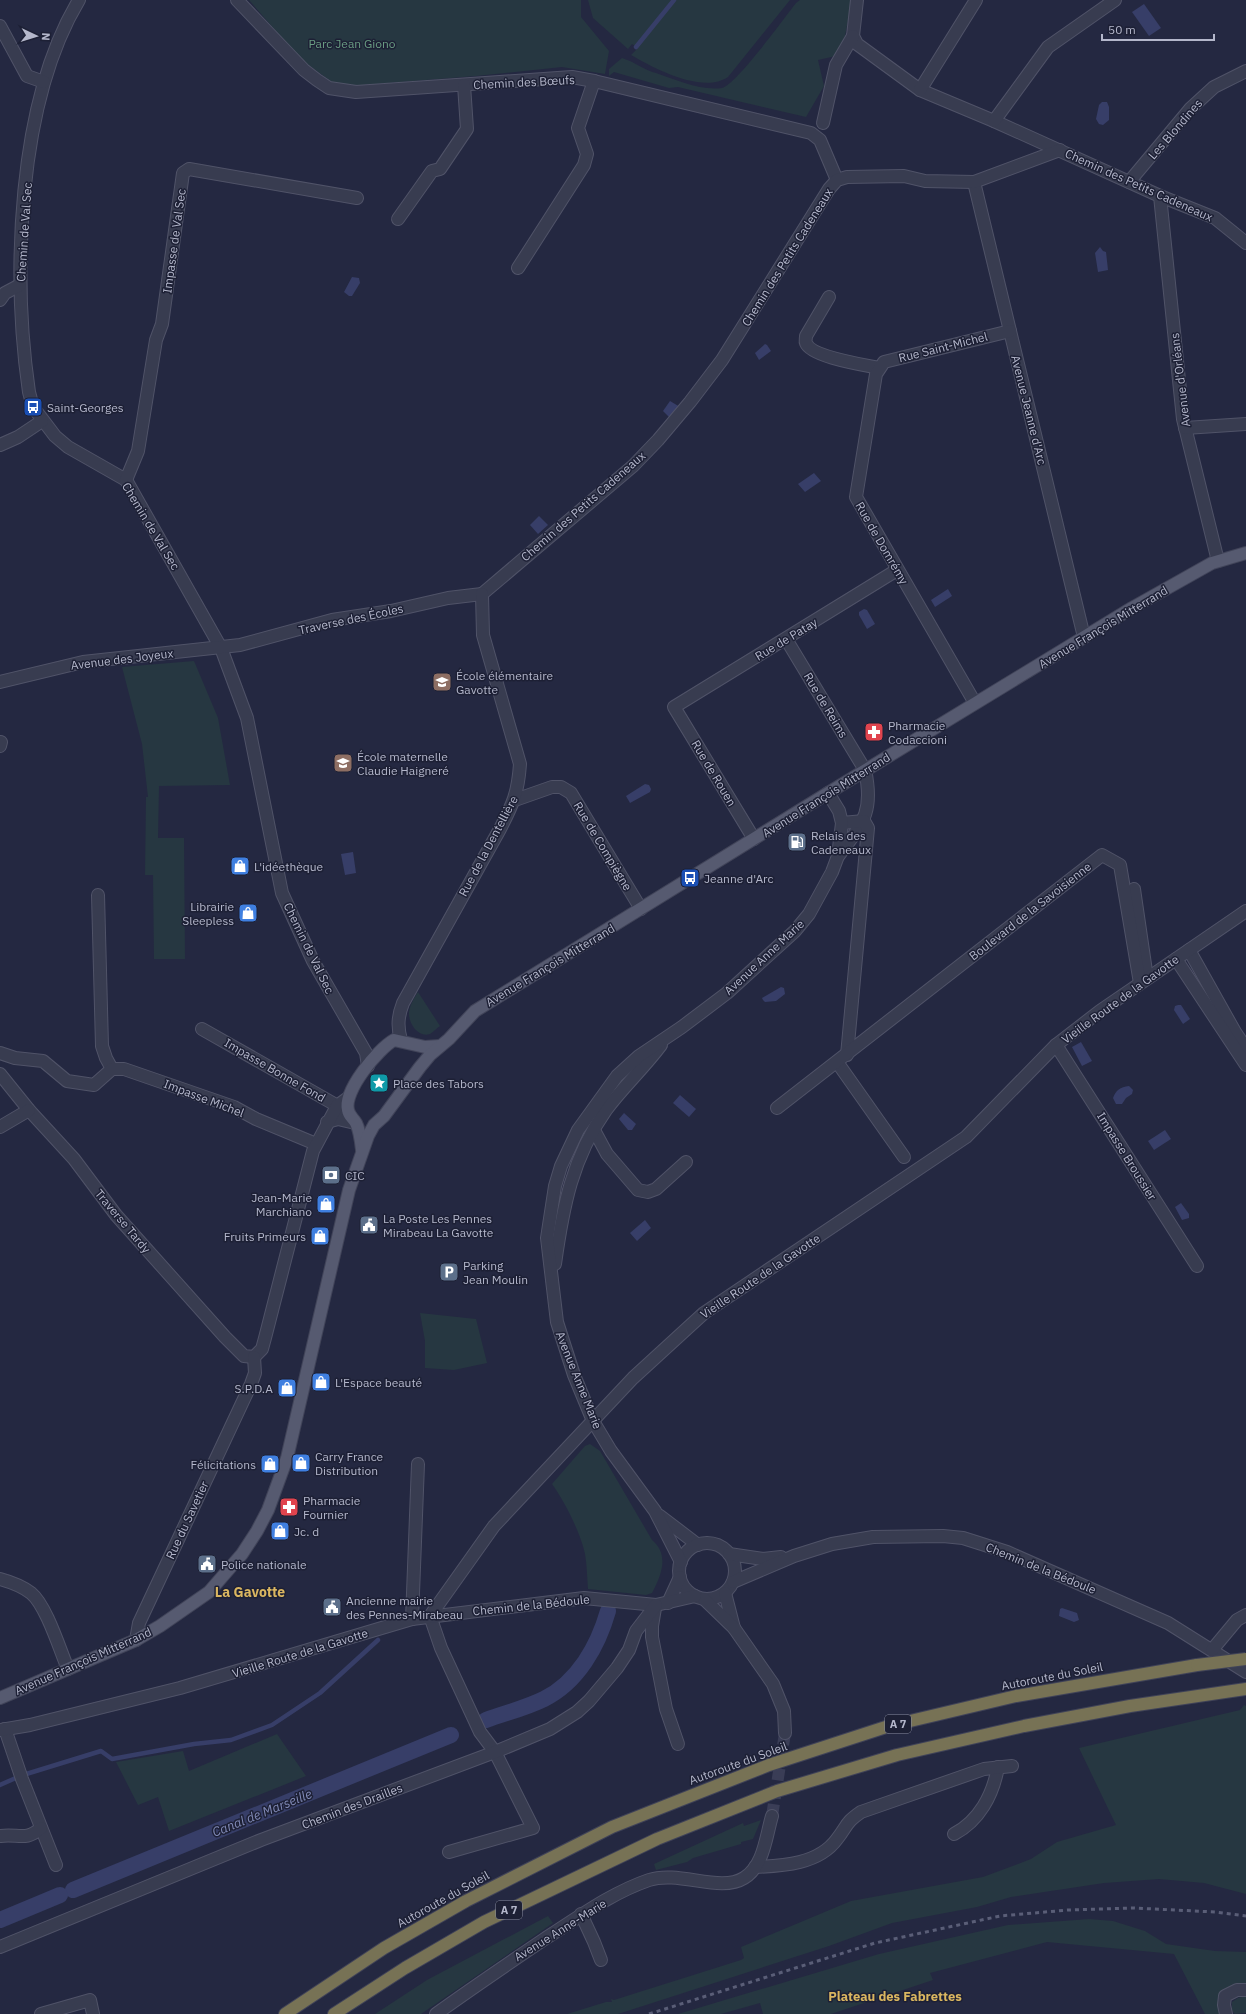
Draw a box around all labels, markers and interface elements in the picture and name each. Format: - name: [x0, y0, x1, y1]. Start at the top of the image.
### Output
- north arrow: [16, 16, 56, 56]
- scale bar: [1102, 16, 1214, 42]
- text: 50 m: [1108, 22, 1136, 37]
- text: N: [39, 32, 53, 41]
- park label: Parc Jean Giono: [308, 36, 396, 51]
- street label: Chemin des Bœufs: [473, 72, 575, 92]
- street label: Les Blondines: [1145, 96, 1205, 162]
- street label: Chemin des Petits Cadeneaux: [1063, 146, 1215, 224]
- street label: Chemin de Val Sec: [13, 182, 35, 282]
- street label: Chemin des Petits Cadeneaux: [738, 185, 836, 329]
- street label: Impasse de Val Sec: [159, 188, 189, 294]
- street label: Rue Saint-Michel: [897, 329, 989, 365]
- street label: Avenue d'Orléans: [1167, 332, 1193, 428]
- street label: Avenue Jeanne d'Arc: [1008, 354, 1050, 466]
- bus stop icon: Saint-Georges: [22, 396, 44, 418]
- place label: Saint-Georges: [47, 400, 124, 415]
- street label: Chemin des Petits Cadeneaux: [518, 448, 648, 564]
- street label: Chemin de Val Sec: [119, 480, 183, 572]
- street label: Rue de Domrémy: [852, 499, 912, 587]
- street label: Avenue François Mitterrand: [1036, 582, 1170, 672]
- street label: Traverse des Écoles: [297, 601, 405, 637]
- street label: Rue de Patay: [752, 614, 820, 664]
- street label: Avenue des Joyeux: [70, 645, 174, 673]
- place label: École élémentaire Gavotte: [456, 668, 554, 697]
- street label: Rue de Reims: [801, 670, 851, 741]
- school or university icon: École élémentaire Gavotte: [431, 671, 453, 693]
- place label: Pharmacie Codaccioni: [888, 718, 947, 747]
- pharmacy icon: Pharmacie Codaccioni: [863, 721, 885, 743]
- street label: Rue de Rouen: [688, 737, 740, 809]
- place label: École maternelle Claudie Haigneré: [357, 749, 449, 778]
- street label: Avenue François Mitterrand: [759, 749, 893, 841]
- school or university icon: École maternelle Claudie Haigneré: [332, 752, 354, 774]
- street label: Rue de la Dentellière: [455, 793, 521, 899]
- street label: Rue de Compiègne: [571, 799, 636, 894]
- place label: Relais des Cadeneaux: [811, 828, 871, 857]
- fuel station icon: Relais des Cadeneaux: [786, 831, 808, 853]
- shop icon: L'idéethèque: [229, 855, 251, 877]
- street label: Boulevard de la Savoisienne: [966, 858, 1094, 963]
- place label: L'idéethèque: [254, 859, 324, 874]
- bus stop icon: Jeanne d'Arc: [679, 867, 701, 889]
- place label: Jeanne d'Arc: [704, 871, 774, 886]
- place label: Librairie Sleepless: [182, 899, 234, 928]
- street label: Chemin de Val Sec: [280, 900, 338, 996]
- shop icon: Librairie Sleepless: [237, 902, 259, 924]
- street label: Avenue Anne Marie: [721, 916, 807, 998]
- street label: Avenue François Mitterrand: [483, 920, 617, 1010]
- street label: Vieille Route de la Gavotte: [1058, 951, 1182, 1047]
- street label: Impasse Bonne Fond: [222, 1035, 328, 1105]
- place icon: Place des Tabors: [368, 1072, 390, 1094]
- street label: Impasse Michel: [162, 1076, 246, 1120]
- place label: Place des Tabors: [393, 1076, 484, 1091]
- street label: Impasse Broussier: [1094, 1109, 1160, 1203]
- bank icon: CIC: [320, 1164, 342, 1186]
- place label: CIC: [345, 1168, 365, 1183]
- street label: Traverse Tardy: [92, 1186, 154, 1256]
- place label: Jean-Marie Marchiano: [251, 1190, 312, 1219]
- shop icon: Jean-Marie Marchiano: [315, 1193, 337, 1215]
- place label: La Poste Les Pennes Mirabeau La Gavotte: [383, 1211, 494, 1240]
- public building icon: La Poste Les Pennes Mirabeau La Gavotte: [358, 1214, 380, 1236]
- shop icon: Fruits Primeurs: [309, 1225, 331, 1247]
- place label: Fruits Primeurs: [224, 1229, 306, 1244]
- street label: Vieille Route de la Gavotte: [697, 1230, 823, 1322]
- place label: Parking Jean Moulin: [463, 1258, 528, 1287]
- parking icon: Parking Jean Moulin: [438, 1261, 460, 1283]
- street label: Avenue Anne Marie: [553, 1329, 606, 1431]
- shop icon: L'Espace beauté: [310, 1371, 332, 1393]
- place label: L'Espace beauté: [335, 1375, 423, 1390]
- shop icon: S.P.D.A: [276, 1377, 298, 1399]
- place label: S.P.D.A: [235, 1381, 273, 1396]
- place label: Carry France Distribution: [315, 1449, 384, 1478]
- shop icon: Carry France Distribution: [290, 1452, 312, 1474]
- shop icon: Félicitations: [259, 1453, 281, 1475]
- place label: Félicitations: [190, 1457, 256, 1472]
- street label: Rue du Savetier: [162, 1478, 212, 1561]
- place label: Pharmacie Fournier: [303, 1493, 361, 1522]
- pharmacy icon: Pharmacie Fournier: [278, 1496, 300, 1518]
- shop icon: Jc. d: [269, 1520, 291, 1542]
- place label: Jc. d: [294, 1524, 319, 1539]
- street label: Chemin de la Bédoule: [984, 1539, 1099, 1597]
- public building icon: Police nationale: [196, 1553, 218, 1575]
- place label: Police nationale: [221, 1557, 307, 1572]
- district label: La Gavotte: [215, 1583, 285, 1601]
- street label: Chemin de la Bédoule: [472, 1591, 591, 1619]
- place label: Ancienne mairie des Pennes-Mirabeau: [346, 1593, 463, 1622]
- public building icon: Ancienne mairie des Pennes-Mirabeau: [321, 1596, 343, 1618]
- street label: Avenue François Mitterrand: [12, 1624, 154, 1698]
- street label: Vieille Route de la Gavotte: [230, 1625, 370, 1681]
- street label: Autoroute du Soleil: [1000, 1659, 1104, 1693]
- road number: A 7: [885, 1715, 911, 1733]
- street label: Autoroute du Soleil: [687, 1738, 789, 1788]
- street label: Chemin des Drailles: [299, 1780, 405, 1832]
- water label: Canal de Marseille: [210, 1785, 315, 1841]
- street label: Autoroute du Soleil: [394, 1867, 492, 1931]
- street label: Avenue Anne-Marie: [511, 1895, 609, 1964]
- road number: A 7: [496, 1901, 522, 1919]
- district label: Plateau des Fabrettes: [828, 1988, 962, 2005]

